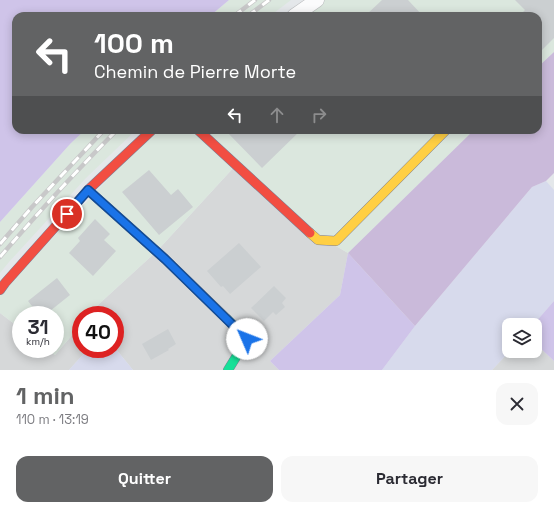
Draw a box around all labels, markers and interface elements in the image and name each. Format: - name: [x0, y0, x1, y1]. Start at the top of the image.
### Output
- text: 100 m: [94, 25, 174, 61]
- icon: left: [28, 28, 80, 80]
- text: Chemin de Pierre Morte: [94, 60, 296, 83]
- icon: left: [224, 104, 246, 126]
- icon: ahead: [266, 104, 288, 126]
- icon: right: [308, 104, 330, 126]
- pin: [50, 197, 84, 231]
- icon: arrive: [56, 203, 78, 225]
- speed limit sign: 40: [72, 306, 124, 358]
- text: 31: [28, 314, 48, 340]
- position arrow: [226, 318, 268, 360]
- map controls: [502, 318, 542, 358]
- button: layers: [502, 318, 542, 358]
- text: km/h: [26, 335, 50, 348]
- text: 1 min: [16, 380, 75, 411]
- button: close: [496, 383, 538, 425]
- text: 110 m · 13:19: [16, 411, 89, 428]
- button: Quitter: [16, 456, 273, 502]
- button: Partager: [281, 456, 538, 502]

